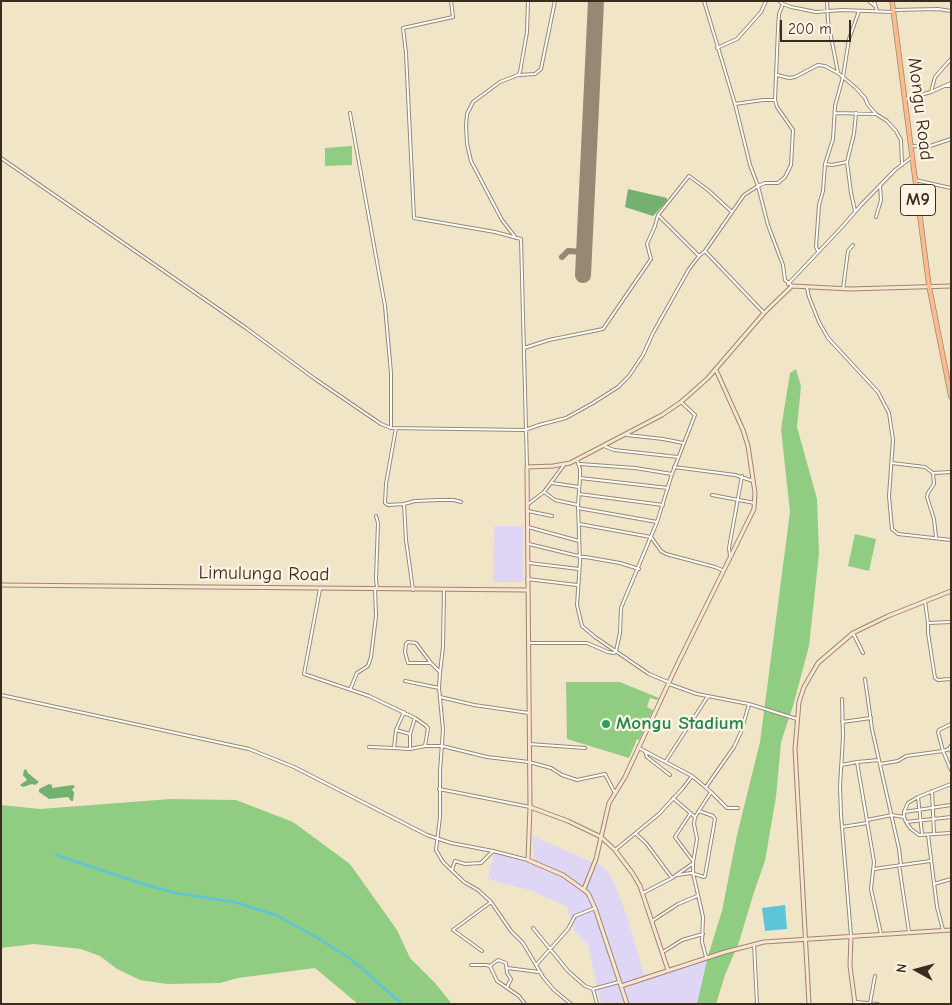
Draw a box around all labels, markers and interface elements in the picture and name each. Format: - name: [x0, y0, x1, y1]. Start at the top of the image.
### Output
- scale bar: [782, 10, 853, 42]
- text: 200 m: [788, 20, 832, 38]
- street label: Mongu Road: [902, 56, 938, 162]
- road number: M9: [900, 184, 936, 216]
- street label: Limulunga Road: [198, 561, 330, 587]
- place label: Mongu Stadium: [616, 713, 744, 735]
- marker: Mongu Stadium: [600, 718, 612, 730]
- north arrow: [892, 945, 942, 995]
- text: N: [893, 963, 911, 974]

